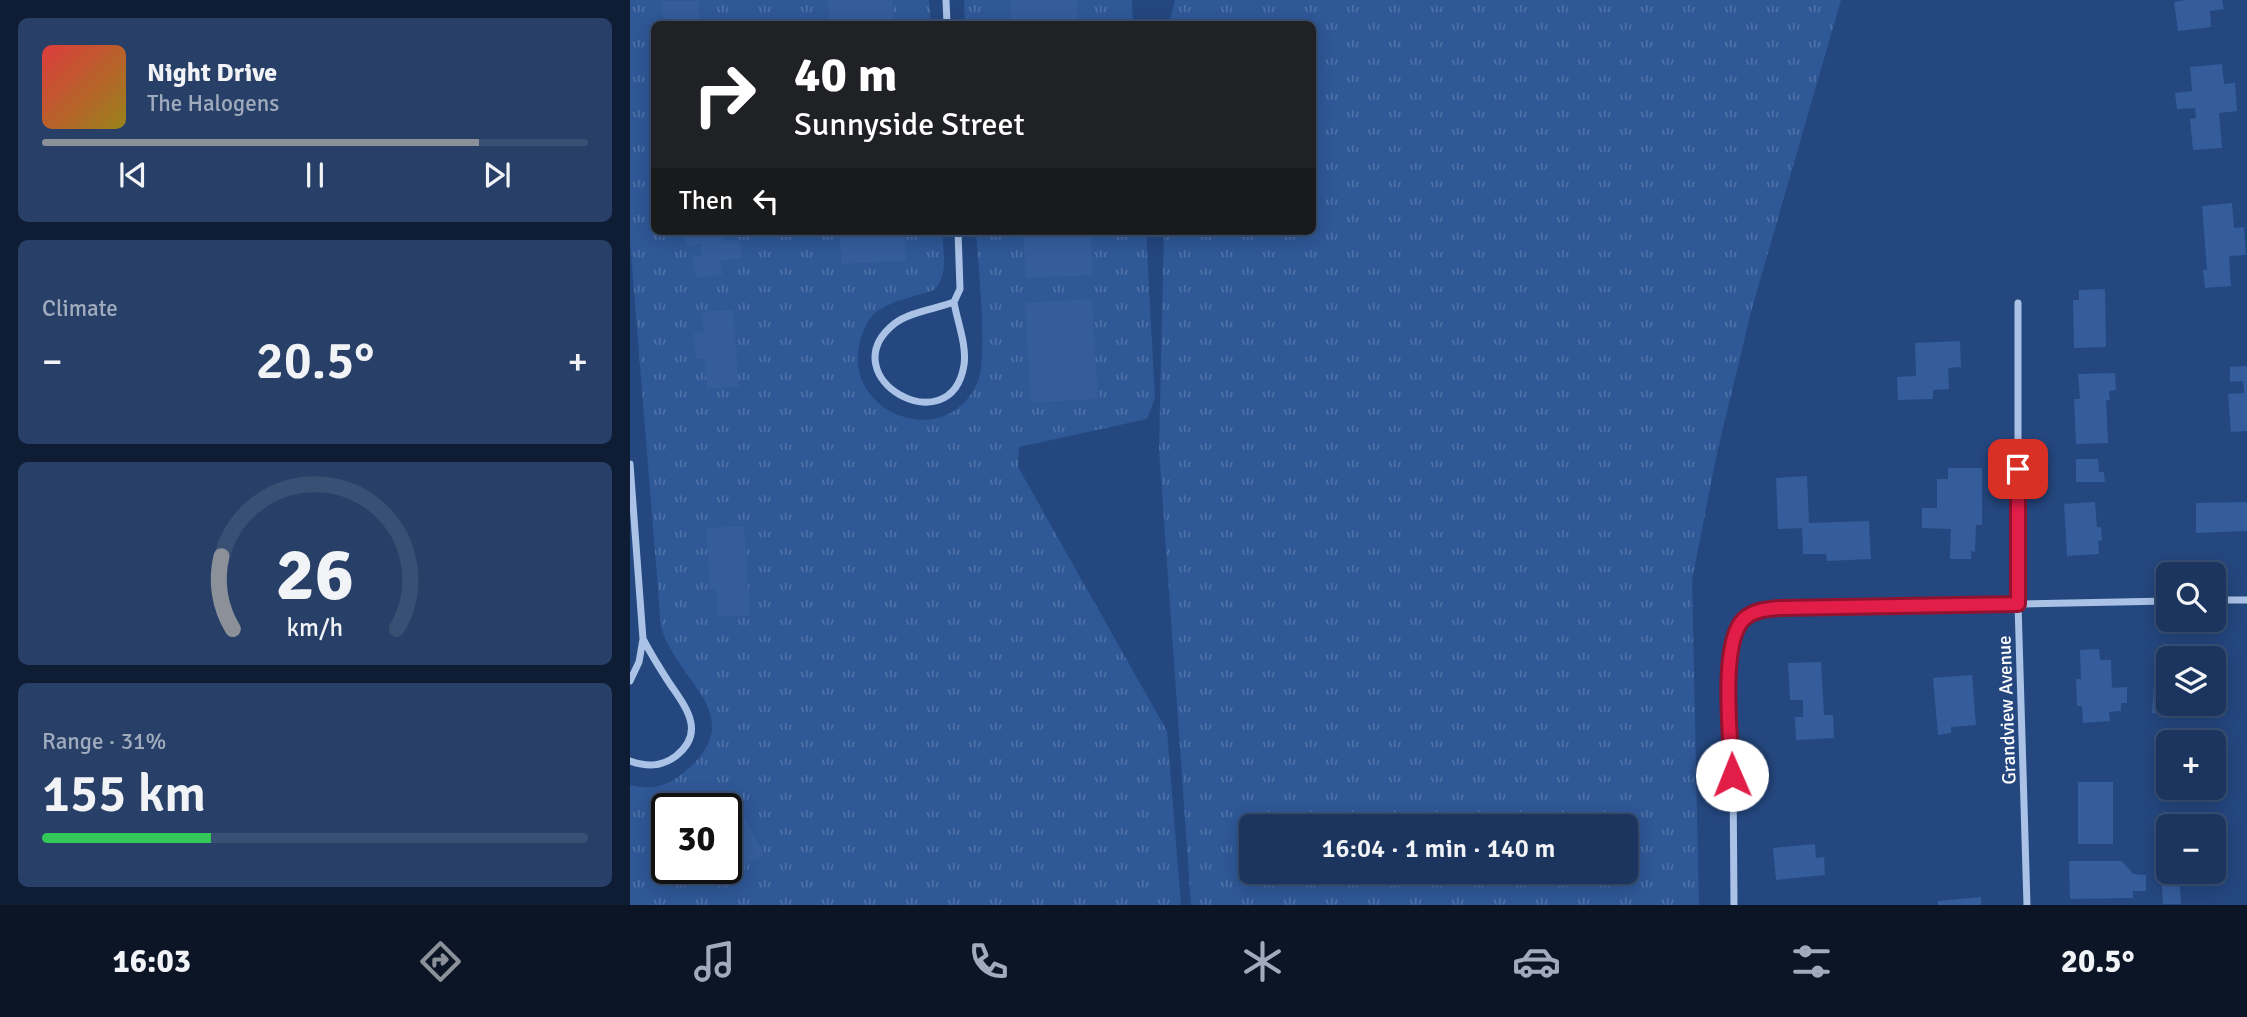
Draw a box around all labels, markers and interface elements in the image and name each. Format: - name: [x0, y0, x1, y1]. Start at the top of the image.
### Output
- text: 40 m: [794, 45, 897, 105]
- icon: right: [679, 49, 770, 140]
- text: Night Drive: [147, 57, 277, 89]
- text: The Halogens: [147, 89, 279, 118]
- text: Sunnyside Street: [794, 105, 1025, 144]
- icon: previous: [114, 156, 152, 194]
- icon: pause: [296, 156, 334, 194]
- icon: next: [478, 156, 516, 194]
- icon: left: [747, 182, 785, 220]
- text: Then: [679, 185, 733, 217]
- text: Climate: [42, 294, 118, 323]
- text: 20.5°: [256, 329, 374, 393]
- text: −: [42, 338, 63, 385]
- text: +: [567, 338, 588, 385]
- pin: [1988, 439, 2048, 499]
- icon: arrive: [1999, 450, 2037, 488]
- text: 26: [276, 532, 354, 621]
- map controls: [2156, 562, 2226, 884]
- button: search: [2156, 562, 2226, 632]
- text: km/h: [287, 612, 343, 643]
- street label: Grandview Avenue: [1992, 635, 2022, 785]
- button: layers: [2156, 646, 2226, 716]
- text: Range · 31%: [42, 727, 166, 756]
- button: +: [2156, 730, 2226, 800]
- position arrow: [1695, 738, 1769, 812]
- text: 155 km: [42, 762, 206, 826]
- speed limit sign: 30: [651, 793, 742, 884]
- button: −: [2156, 814, 2226, 884]
- text: 16:04 · 1 min · 140 m: [1322, 833, 1555, 865]
- icon: directions: [416, 937, 465, 986]
- icon: music: [690, 937, 739, 986]
- icon: phone: [964, 937, 1013, 986]
- icon: climate: [1238, 937, 1287, 986]
- icon: car: [1512, 937, 1561, 986]
- icon: filters: [1787, 937, 1836, 986]
- text: 16:03: [113, 942, 191, 981]
- text: 20.5°: [2061, 942, 2134, 981]

